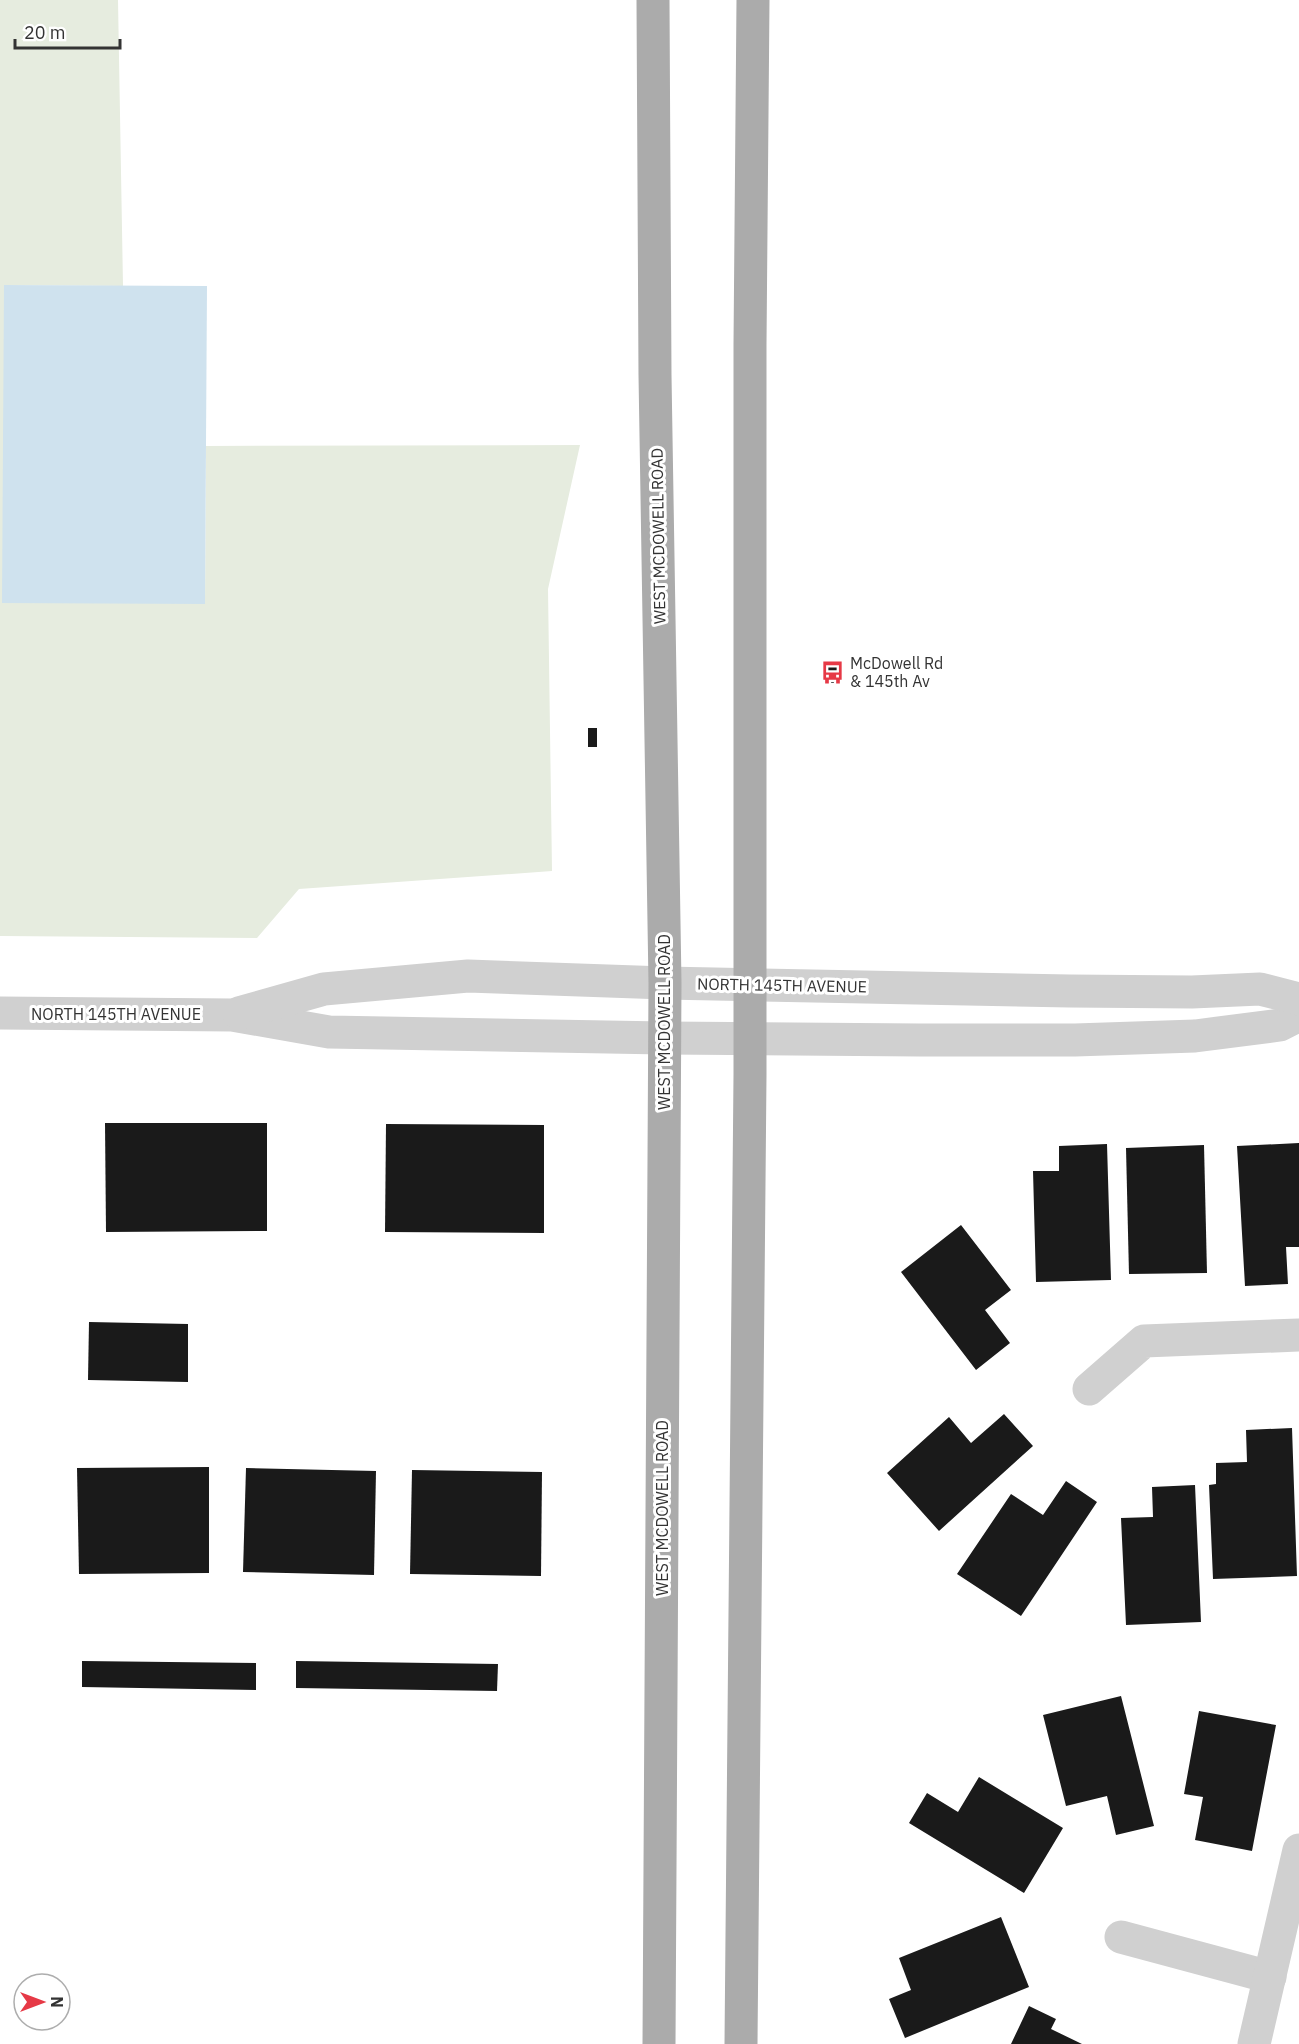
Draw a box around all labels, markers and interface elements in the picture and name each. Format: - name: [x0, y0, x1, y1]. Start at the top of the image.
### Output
- scale bar: [15, 12, 120, 50]
- text: 20 m: [24, 21, 66, 44]
- street label: WEST MCDOWELL ROAD: [646, 448, 670, 624]
- place label: McDowell Rd & 145th Av: [850, 653, 943, 691]
- bus stop icon: McDowell Rd & 145th Av: [819, 659, 845, 685]
- street label: WEST MCDOWELL ROAD: [654, 934, 674, 1110]
- street label: NORTH 145TH AVENUE: [697, 974, 867, 996]
- street label: NORTH 145TH AVENUE: [31, 1004, 201, 1024]
- street label: WEST MCDOWELL ROAD: [652, 1420, 672, 1596]
- north arrow: [12, 1972, 72, 2032]
- text: N: [47, 1996, 67, 2008]

